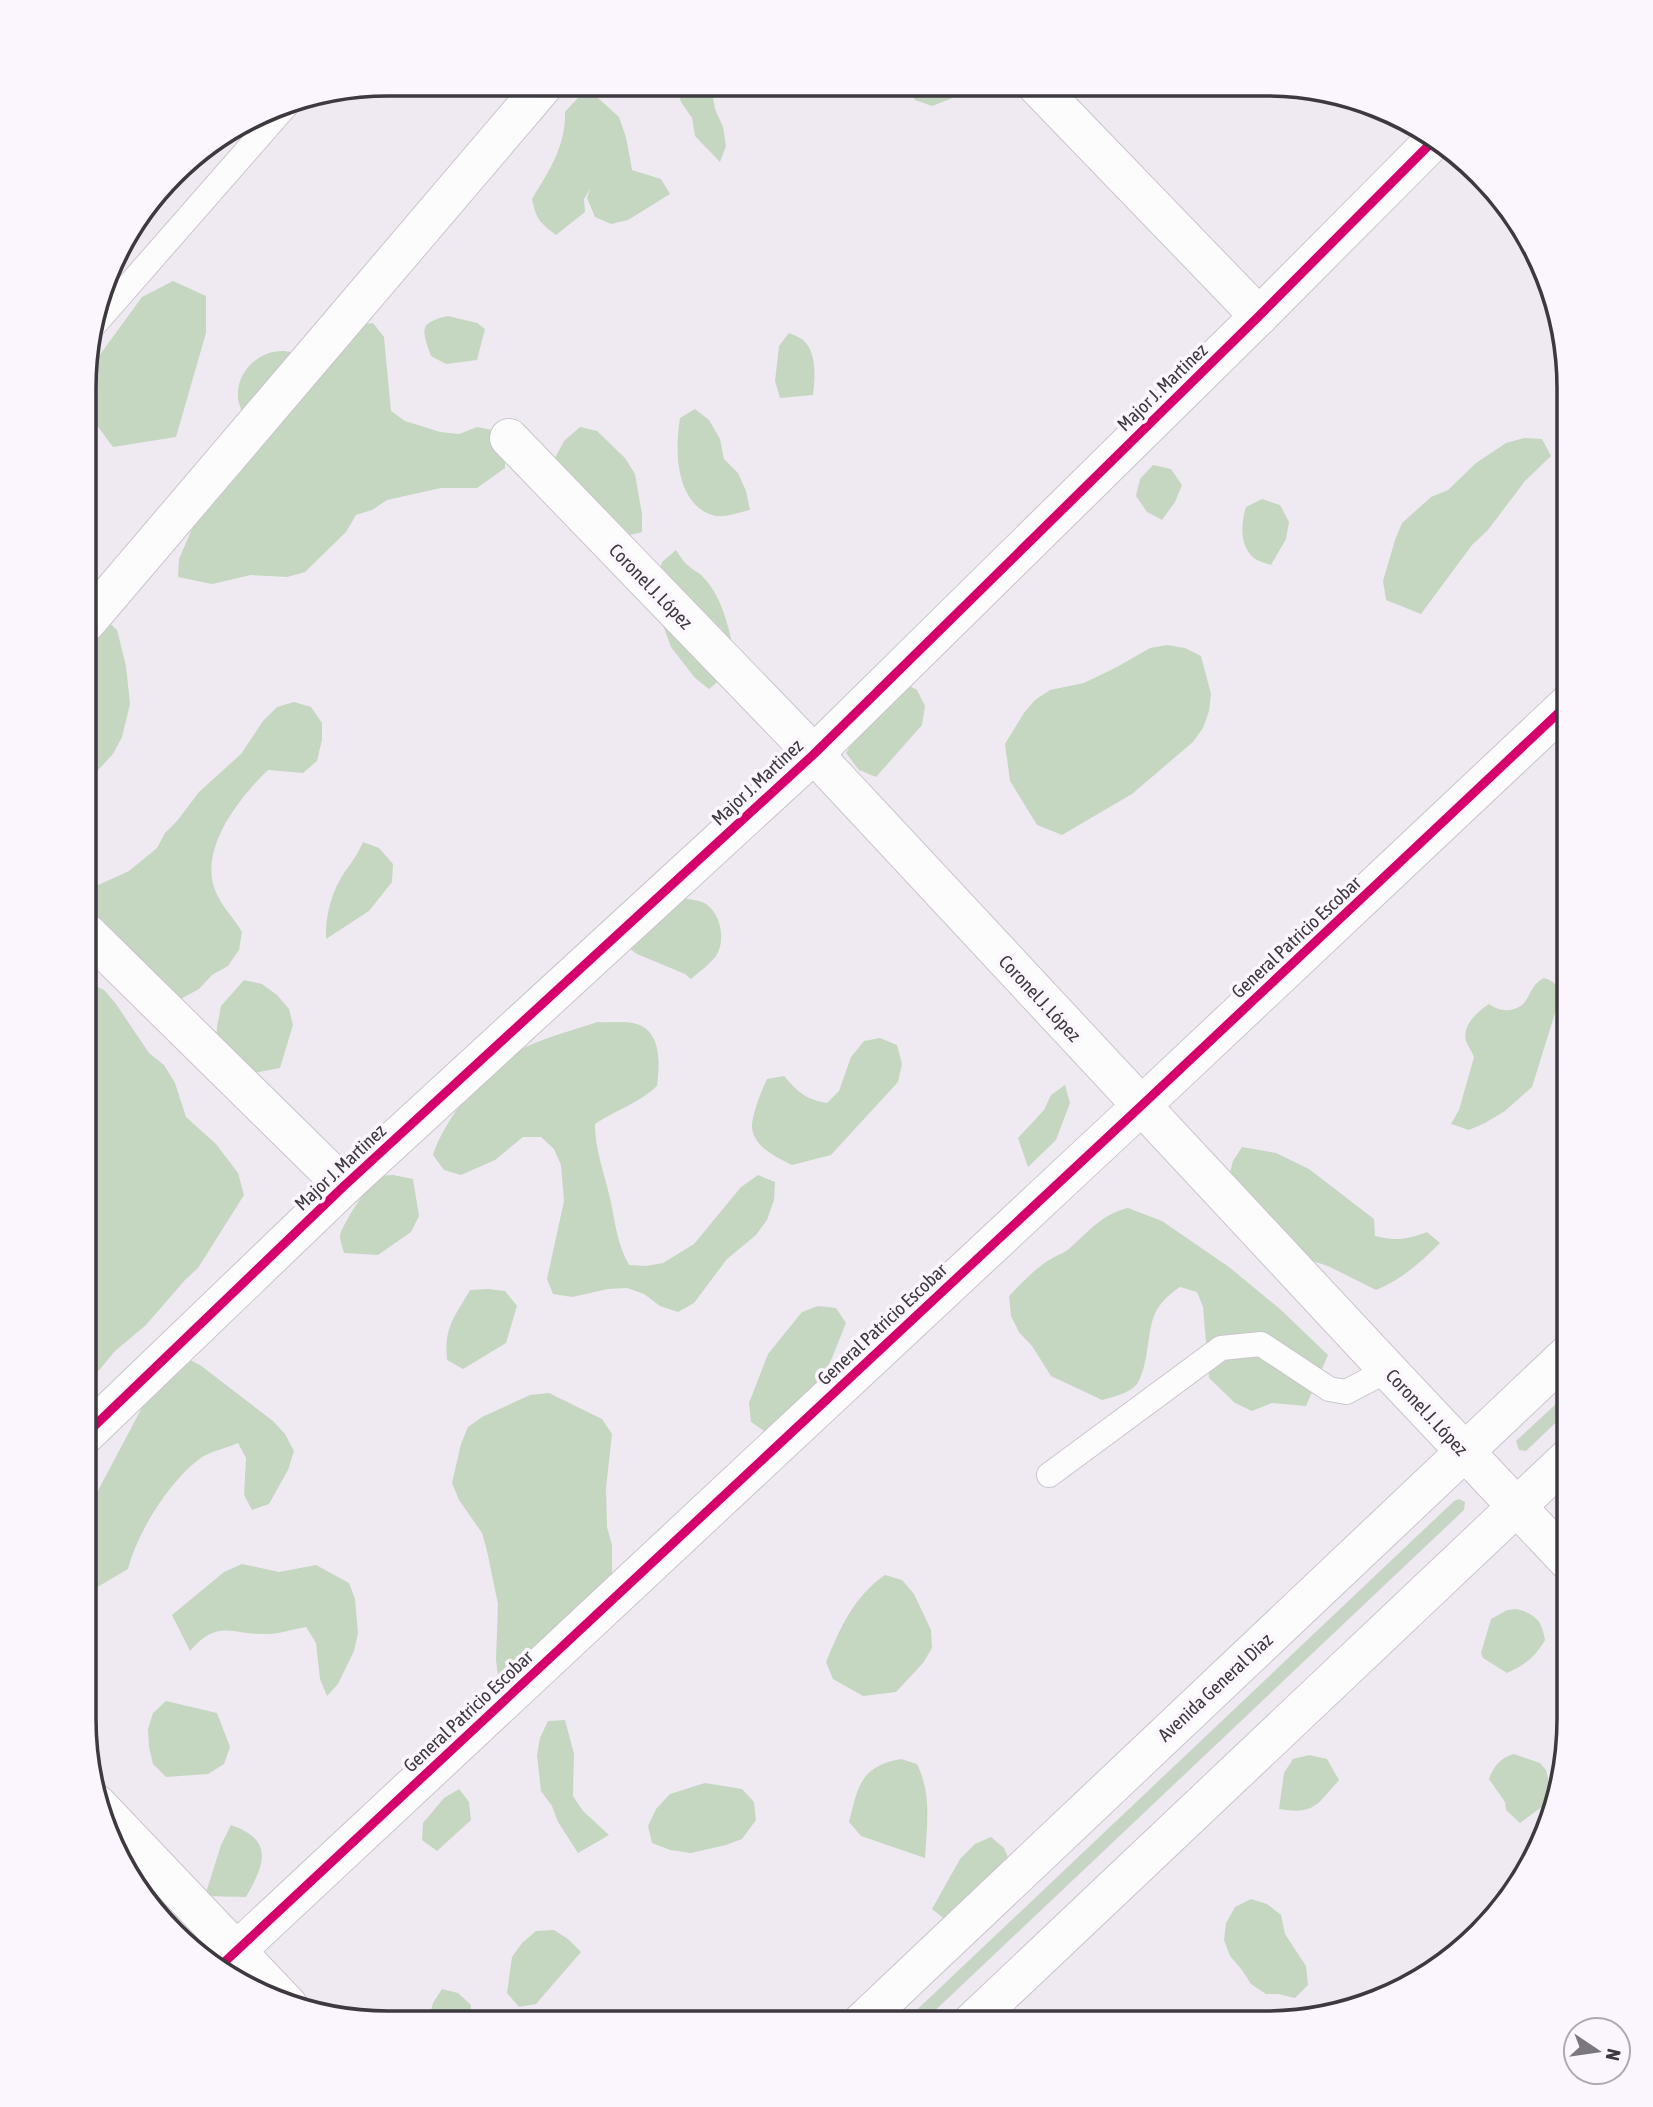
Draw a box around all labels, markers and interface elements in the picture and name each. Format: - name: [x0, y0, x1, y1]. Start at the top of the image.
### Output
- street label: Major J. Martinez: [1113, 339, 1212, 435]
- street label: Coronel J. López: [605, 539, 697, 633]
- street label: Major J. Martinez: [707, 734, 807, 830]
- street label: General Patricio Escobar: [1227, 871, 1365, 1003]
- street label: Coronel J. López: [994, 950, 1086, 1046]
- street label: Major J. Martinez: [290, 1119, 390, 1215]
- street label: General Patricio Escobar: [813, 1258, 951, 1390]
- street label: Coronel J. López: [1381, 1364, 1473, 1460]
- street label: Avenida General Diaz: [1153, 1628, 1277, 1746]
- street label: General Patricio Escobar: [399, 1645, 537, 1777]
- north arrow: [1562, 2016, 1632, 2086]
- text: N: [1602, 2047, 1626, 2063]

